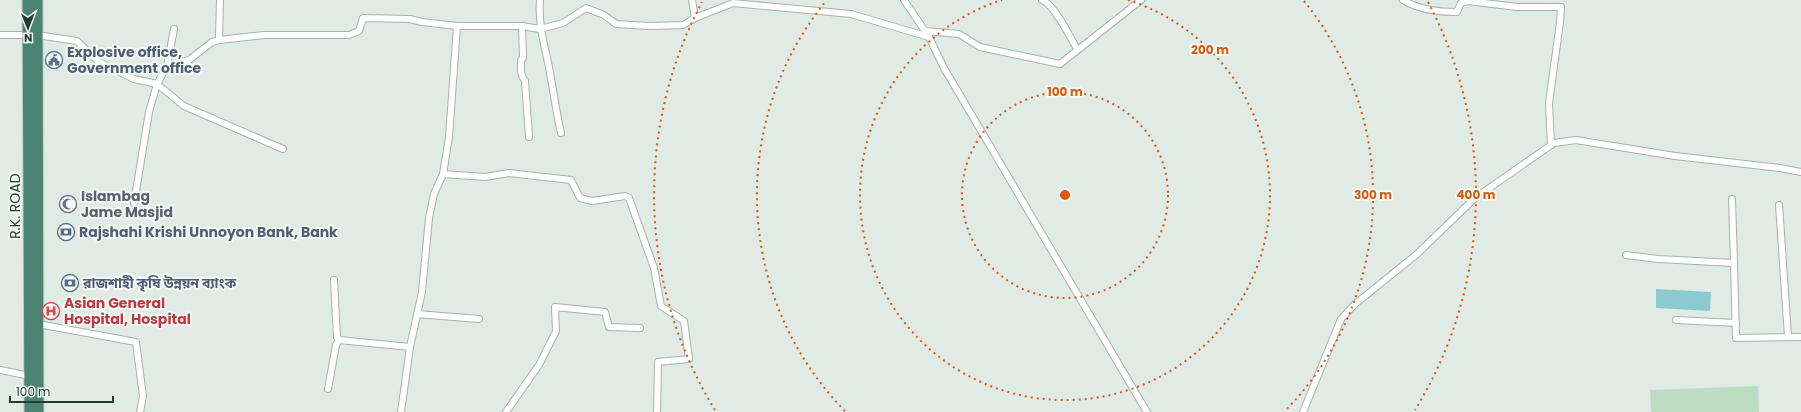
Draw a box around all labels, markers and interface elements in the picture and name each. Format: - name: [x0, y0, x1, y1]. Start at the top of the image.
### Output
- north arrow: [8, 8, 48, 48]
- text: N: [24, 30, 32, 46]
- text: 200 m: [1191, 41, 1229, 58]
- place label: Explosive office, Government office: [67, 42, 202, 78]
- public building icon: Explosive office, Government office: [44, 50, 64, 70]
- text: 100 m: [1047, 83, 1083, 100]
- street label: R.K. ROAD: [5, 173, 25, 239]
- place label: Islambag Jame Masjid: [81, 186, 173, 222]
- text: 300 m: [1354, 186, 1392, 203]
- text: 400 m: [1456, 186, 1496, 203]
- centre of rings: [1058, 188, 1072, 202]
- mosque icon: Islambag Jame Masjid: [58, 194, 78, 214]
- bank icon: Rajshahi Krishi Unnoyon Bank, Bank: [56, 222, 76, 242]
- place label: Rajshahi Krishi Unnoyon Bank, Bank: [79, 222, 338, 242]
- bank icon: রাজশাহী কৃষি উন্নয়ন ব্যাংক: [60, 273, 80, 293]
- place label: রাজশাহী কৃষি উন্নয়ন ব্যাংক: [82, 273, 237, 293]
- place label: Asian General Hospital, Hospital: [64, 293, 191, 329]
- hospital icon: Asian General Hospital, Hospital: [41, 301, 61, 321]
- scale bar: [10, 378, 113, 404]
- text: 100 m: [16, 383, 50, 400]

